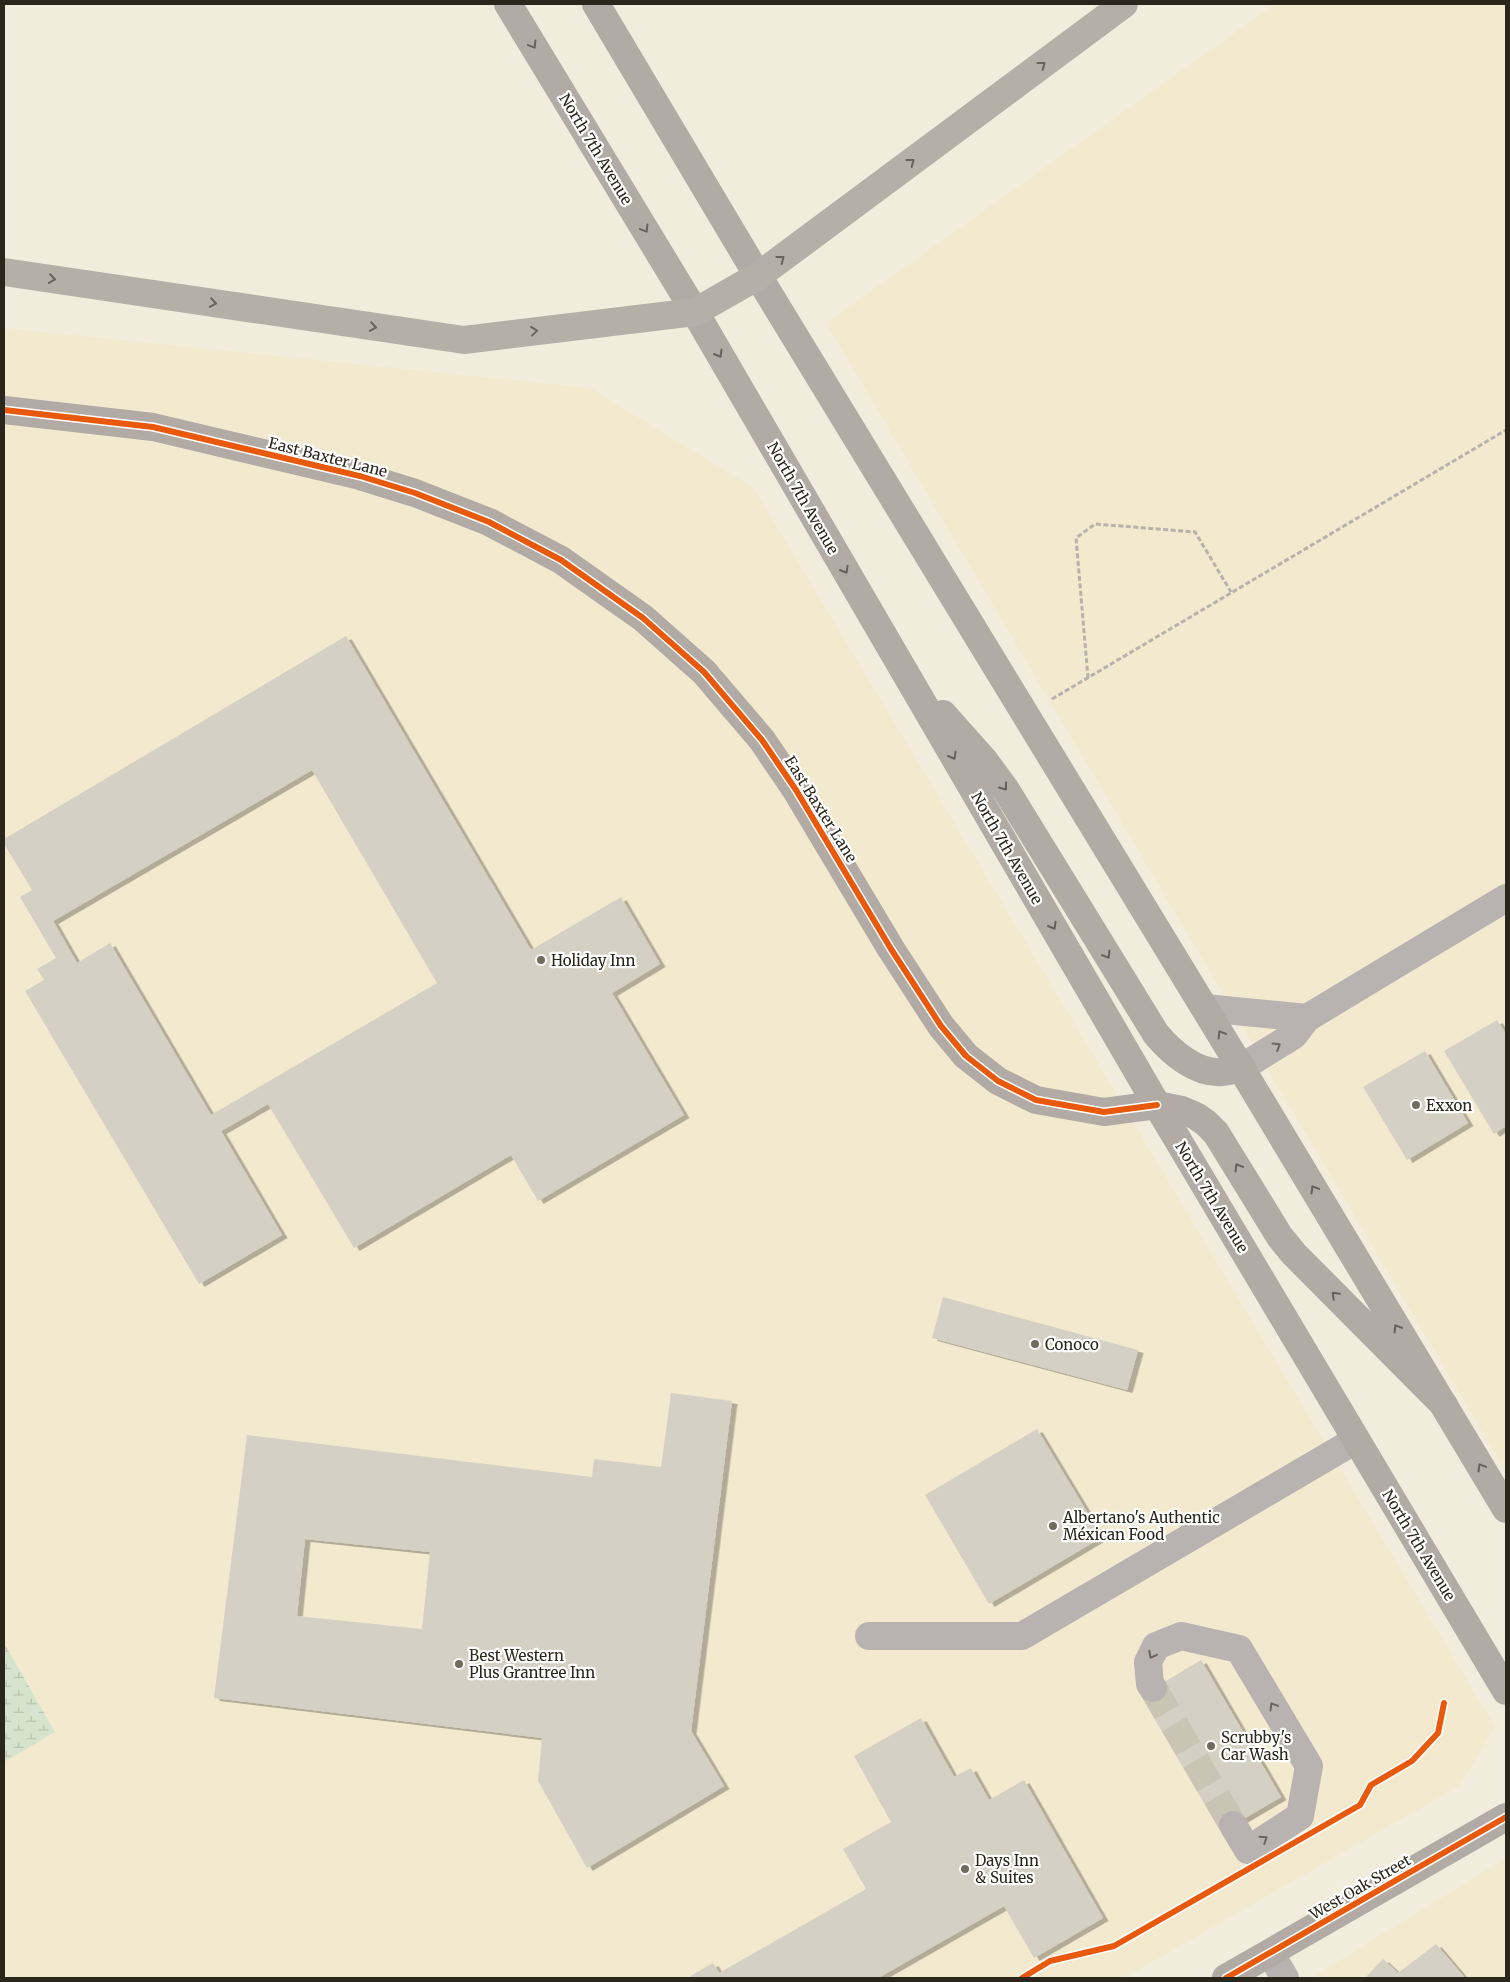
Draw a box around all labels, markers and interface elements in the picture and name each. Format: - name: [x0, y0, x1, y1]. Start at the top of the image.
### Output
- one-way arrow: [527, 40, 537, 49]
- one-way arrow: [1036, 62, 1046, 71]
- street label: North 7th Avenue: [555, 90, 637, 208]
- one-way arrow: [905, 159, 915, 168]
- one-way arrow: [638, 224, 648, 233]
- one-way arrow: [775, 256, 785, 265]
- one-way arrow: [48, 273, 56, 284]
- one-way arrow: [209, 297, 217, 308]
- one-way arrow: [369, 321, 378, 331]
- one-way arrow: [530, 327, 539, 337]
- one-way arrow: [713, 348, 723, 357]
- street label: East Baxter Lane: [267, 433, 390, 481]
- street label: North 7th Avenue: [763, 439, 843, 558]
- one-way arrow: [839, 564, 849, 573]
- one-way arrow: [947, 750, 957, 759]
- street label: East Baxter Lane: [781, 752, 861, 866]
- one-way arrow: [998, 781, 1007, 791]
- street label: North 7th Avenue: [967, 789, 1047, 908]
- one-way arrow: [1046, 921, 1056, 930]
- one-way arrow: [1101, 949, 1111, 958]
- place label: Holiday Inn: [551, 951, 635, 970]
- marker: Holiday Inn: [535, 954, 547, 966]
- one-way arrow: [1217, 1031, 1227, 1040]
- one-way arrow: [1271, 1042, 1280, 1052]
- place label: Exxon: [1426, 1096, 1472, 1115]
- marker: Exxon: [1410, 1099, 1422, 1111]
- street label: North 7th Avenue: [1171, 1138, 1253, 1256]
- one-way arrow: [1234, 1163, 1244, 1172]
- one-way arrow: [1310, 1185, 1320, 1194]
- one-way arrow: [1332, 1292, 1341, 1301]
- one-way arrow: [1394, 1324, 1404, 1333]
- place label: Conoco: [1045, 1335, 1099, 1354]
- marker: Conoco: [1029, 1338, 1041, 1350]
- one-way arrow: [1478, 1464, 1488, 1473]
- street label: North 7th Avenue: [1378, 1486, 1460, 1604]
- place label: Albertano's Authentic Méxican Food: [1062, 1508, 1220, 1544]
- marker: Albertano's Authentic Méxican Food: [1047, 1520, 1059, 1532]
- place label: Best Western Plus Grantree Inn: [469, 1646, 595, 1682]
- one-way arrow: [1148, 1649, 1158, 1658]
- marker: Best Western Plus Grantree Inn: [453, 1658, 465, 1670]
- one-way arrow: [1270, 1703, 1280, 1712]
- place label: Scrubby's Car Wash: [1221, 1728, 1291, 1764]
- marker: Scrubby's Car Wash: [1205, 1740, 1217, 1752]
- one-way arrow: [1259, 1836, 1268, 1845]
- street label: West Oak Street: [1305, 1850, 1414, 1924]
- place label: Days Inn & Suites: [975, 1851, 1039, 1887]
- marker: Days Inn & Suites: [959, 1863, 971, 1875]

